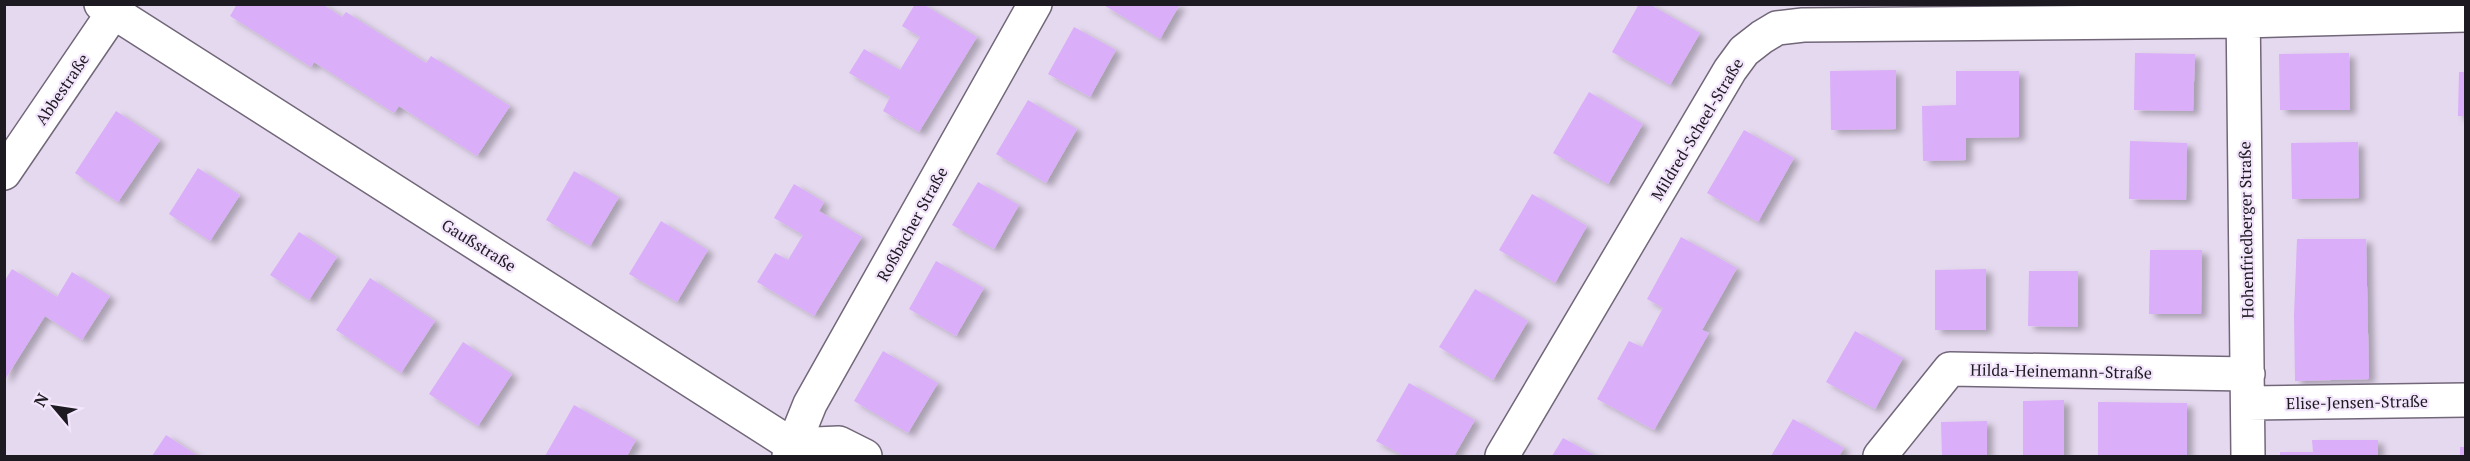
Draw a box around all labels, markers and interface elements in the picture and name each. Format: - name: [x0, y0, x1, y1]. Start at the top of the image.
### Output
- street label: Abbestraße: [30, 49, 94, 129]
- street label: Mildred-Scheel-Straße: [1646, 54, 1748, 204]
- street label: Hohenfriedberger Straße: [2233, 141, 2259, 319]
- street label: Roßbacher Straße: [871, 163, 953, 285]
- street label: Gaußstraße: [438, 213, 520, 277]
- street label: Hilda-Heinemann-Straße: [1970, 358, 2152, 384]
- north arrow: [24, 377, 84, 437]
- text: N: [28, 389, 53, 410]
- street label: Elise-Jensen-Straße: [2286, 390, 2428, 414]

